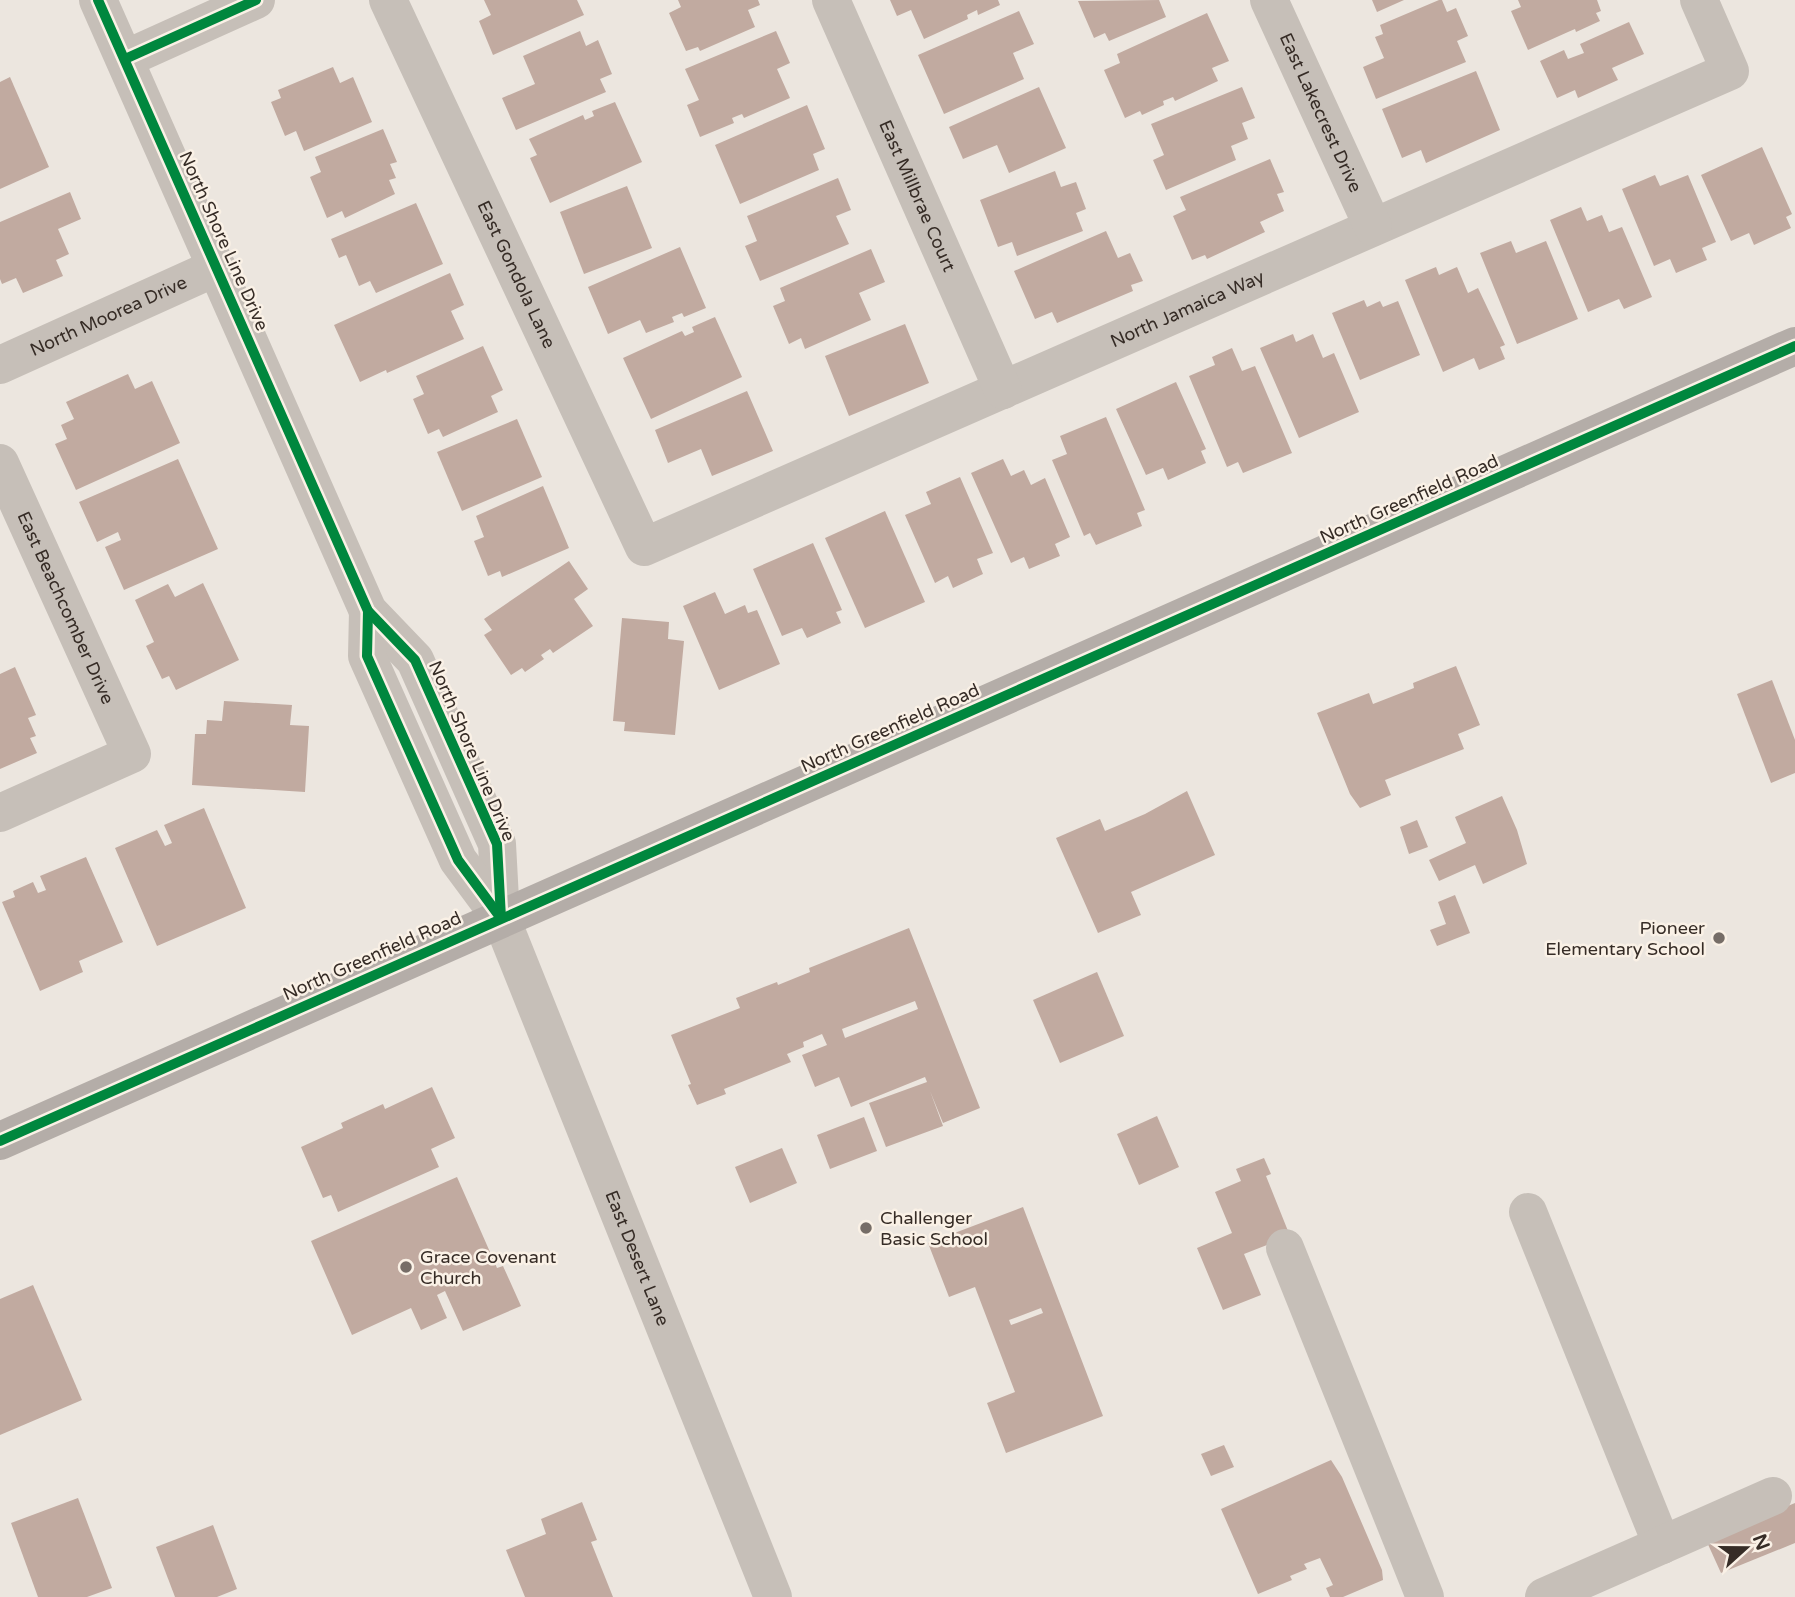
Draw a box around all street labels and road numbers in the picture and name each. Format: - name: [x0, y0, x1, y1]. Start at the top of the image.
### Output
- street label: East Lakecrest Drive: [1275, 30, 1367, 196]
- street label: East Millbrae Court: [874, 117, 960, 275]
- street label: North Shore Line Drive: [175, 148, 273, 334]
- street label: East Gondola Lane: [472, 197, 560, 352]
- street label: North Jamaica Way: [1107, 265, 1268, 352]
- street label: North Moorea Drive: [27, 271, 190, 361]
- street label: North Greenfield Road: [1316, 450, 1502, 548]
- street label: East Beachcomber Drive: [12, 508, 119, 708]
- street label: North Shore Line Drive: [424, 657, 520, 845]
- street label: North Greenfield Road: [797, 679, 983, 777]
- street label: North Greenfield Road: [279, 907, 465, 1005]
- street label: East Desert Lane: [600, 1187, 674, 1329]

